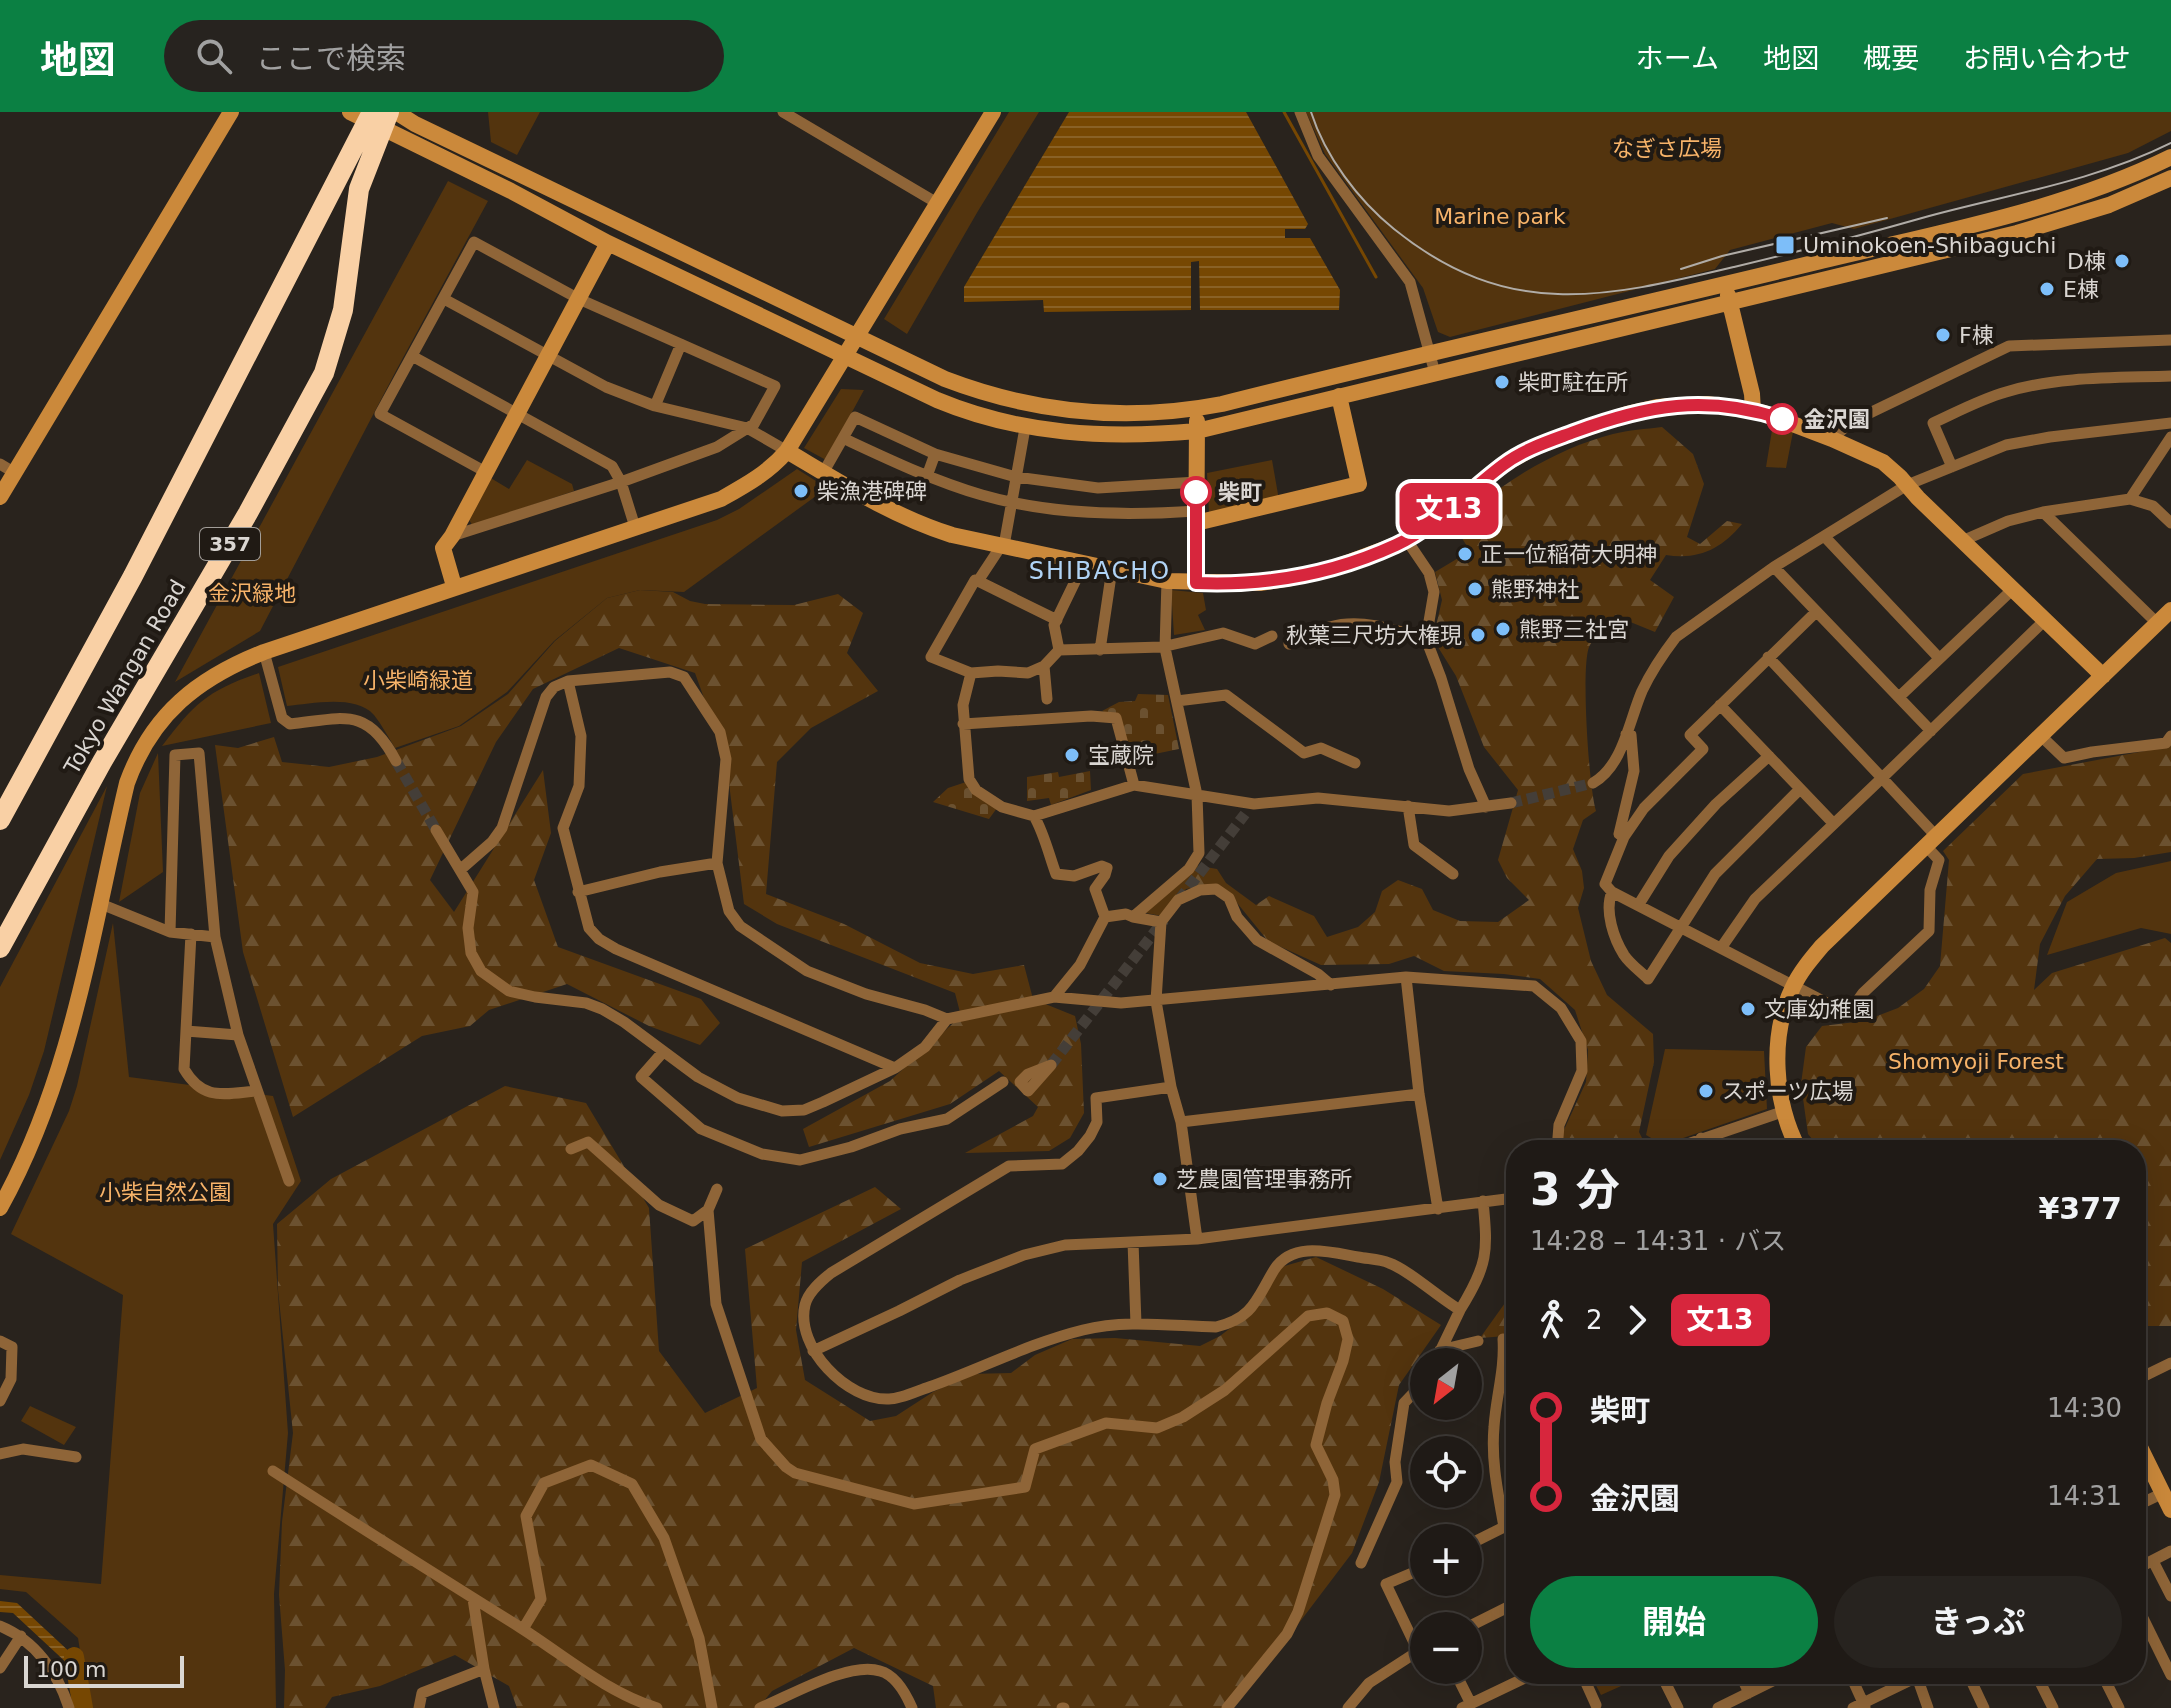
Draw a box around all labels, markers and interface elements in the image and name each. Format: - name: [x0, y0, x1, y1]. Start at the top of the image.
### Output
- search box: [164, 20, 724, 92]
- icon: search: [192, 34, 236, 78]
- text: 地図: [40, 38, 116, 82]
- text: ここで検索: [256, 41, 406, 76]
- text: ホーム: [1636, 42, 1719, 75]
- text: 地図: [1763, 42, 1819, 75]
- text: 概要: [1863, 42, 1919, 75]
- text: お問い合わせ: [1963, 42, 2131, 75]
- park label: なぎさ広場: [1612, 136, 1722, 161]
- park label: Marine park: [1434, 204, 1566, 229]
- place label: Uminokoen-Shibaguchi: [1803, 233, 2056, 258]
- marker: Uminokoen-Shibaguchi: [1774, 234, 1796, 256]
- place label: D棟: [2067, 249, 2106, 274]
- marker: D棟: [2113, 252, 2131, 270]
- place label: E棟: [2063, 277, 2099, 302]
- marker: E棟: [2038, 280, 2056, 298]
- place label: F棟: [1959, 323, 1994, 348]
- marker: F棟: [1934, 326, 1952, 344]
- place label: 柴町駐在所: [1518, 370, 1628, 395]
- marker: 柴町駐在所: [1493, 373, 1511, 391]
- marker: 金沢園: [1767, 404, 1797, 434]
- place label: 金沢園: [1804, 407, 1870, 432]
- marker: 柴町: [1181, 477, 1211, 507]
- place label: 柴漁港碑碑: [817, 479, 927, 504]
- place label: 柴町: [1218, 480, 1262, 505]
- marker: 柴漁港碑碑: [792, 482, 810, 500]
- line badge: 文13: [1403, 483, 1495, 535]
- text: 文13: [1416, 492, 1482, 525]
- road number: 357: [200, 528, 260, 560]
- place label: 正一位稲荷大明神: [1481, 542, 1657, 567]
- marker: 正一位稲荷大明神: [1456, 545, 1474, 563]
- district label: SHIBACHO: [1029, 557, 1171, 585]
- street label: Tokyo Wangan Road: [59, 576, 191, 779]
- place label: 熊野神社: [1491, 577, 1579, 602]
- marker: 熊野神社: [1466, 580, 1484, 598]
- park label: 金沢緑地: [208, 581, 296, 606]
- place label: 熊野三社宮: [1519, 617, 1629, 642]
- marker: 熊野三社宮: [1494, 620, 1512, 638]
- place label: 秋葉三尺坊大権現: [1286, 623, 1462, 648]
- marker: 秋葉三尺坊大権現: [1469, 626, 1487, 644]
- park label: 小柴崎緑道: [363, 668, 473, 693]
- place label: 宝蔵院: [1088, 743, 1154, 768]
- marker: 宝蔵院: [1063, 746, 1081, 764]
- place label: 文庫幼稚園: [1764, 997, 1874, 1022]
- marker: 文庫幼稚園: [1739, 1000, 1757, 1018]
- park label: Shomyoji Forest: [1888, 1049, 2064, 1074]
- place label: スポーツ広場: [1722, 1079, 1854, 1104]
- marker: スポーツ広場: [1697, 1082, 1715, 1100]
- text: 3 分: [1530, 1164, 1620, 1215]
- place label: 芝農園管理事務所: [1176, 1167, 1352, 1192]
- marker: 芝農園管理事務所: [1151, 1170, 1169, 1188]
- park label: 小柴自然公園: [99, 1180, 231, 1205]
- text: ¥377: [2039, 1191, 2122, 1226]
- text: 14:28 – 14:31 · バス: [1530, 1226, 1786, 1256]
- icon: walk: [1530, 1298, 1574, 1342]
- icon: forward: [1615, 1298, 1659, 1342]
- text: 文13: [1687, 1303, 1754, 1336]
- text: 2: [1586, 1305, 1603, 1335]
- north arrow: [1410, 1348, 1482, 1420]
- map controls: [1410, 1348, 1482, 1684]
- text: 柴町: [1590, 1393, 1650, 1428]
- text: 14:30: [2047, 1393, 2122, 1423]
- button: locate: [1410, 1436, 1482, 1508]
- text: 金沢園: [1590, 1481, 1680, 1516]
- text: 14:31: [2047, 1481, 2122, 1511]
- button: +: [1410, 1524, 1482, 1596]
- button: 開始: [1530, 1576, 1818, 1668]
- button: きっぷ: [1834, 1576, 2122, 1668]
- button: −: [1410, 1612, 1482, 1684]
- scale bar: [24, 1652, 184, 1688]
- text: 100 m: [36, 1657, 106, 1682]

